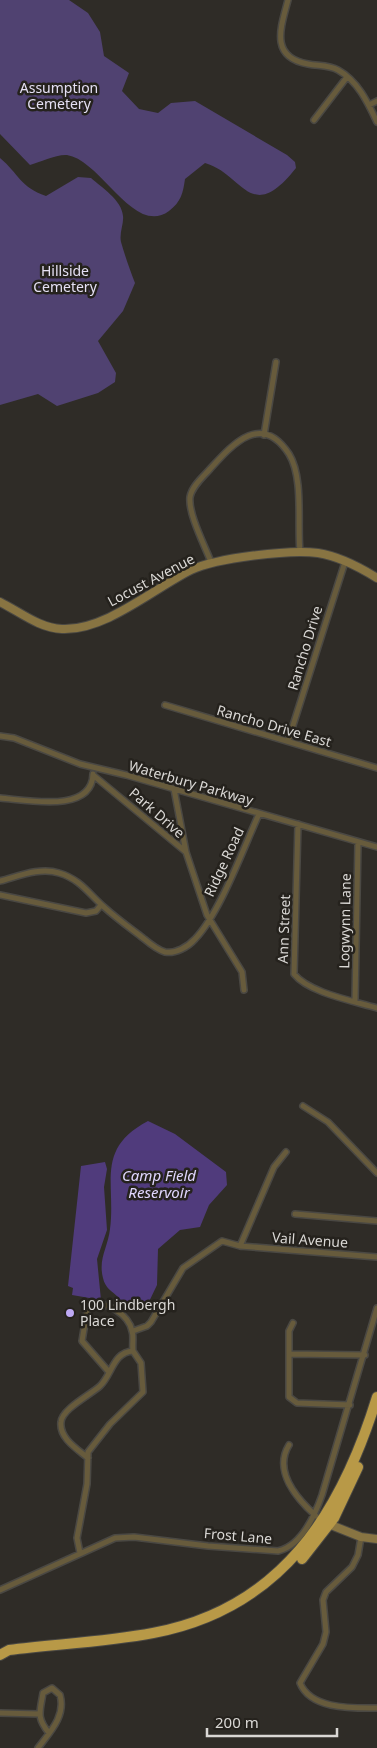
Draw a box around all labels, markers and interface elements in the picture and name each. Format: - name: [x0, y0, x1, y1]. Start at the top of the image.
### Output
- park label: Assumption Cemetery: [20, 78, 98, 113]
- park label: Hillside Cemetery: [33, 261, 98, 296]
- street label: Locust Avenue: [104, 549, 198, 610]
- street label: Rancho Drive: [283, 603, 326, 692]
- street label: Rancho Drive East: [215, 700, 334, 751]
- street label: Waterbury Parkway: [127, 756, 256, 810]
- street label: Park Drive: [125, 783, 189, 842]
- street label: Ridge Road: [199, 824, 248, 900]
- street label: Logwynn Lane: [334, 873, 355, 969]
- street label: Ann Street: [273, 894, 294, 964]
- water label: Camp Field Reservoir: [122, 1165, 196, 1202]
- street label: Vail Avenue: [271, 1227, 349, 1252]
- place label: 100 Lindbergh Place: [80, 1295, 175, 1330]
- marker: 100 Lindbergh Place: [64, 1307, 76, 1319]
- street label: Frost Lane: [203, 1523, 273, 1548]
- scale bar: [207, 1706, 337, 1738]
- text: 200 m: [215, 1712, 259, 1732]

